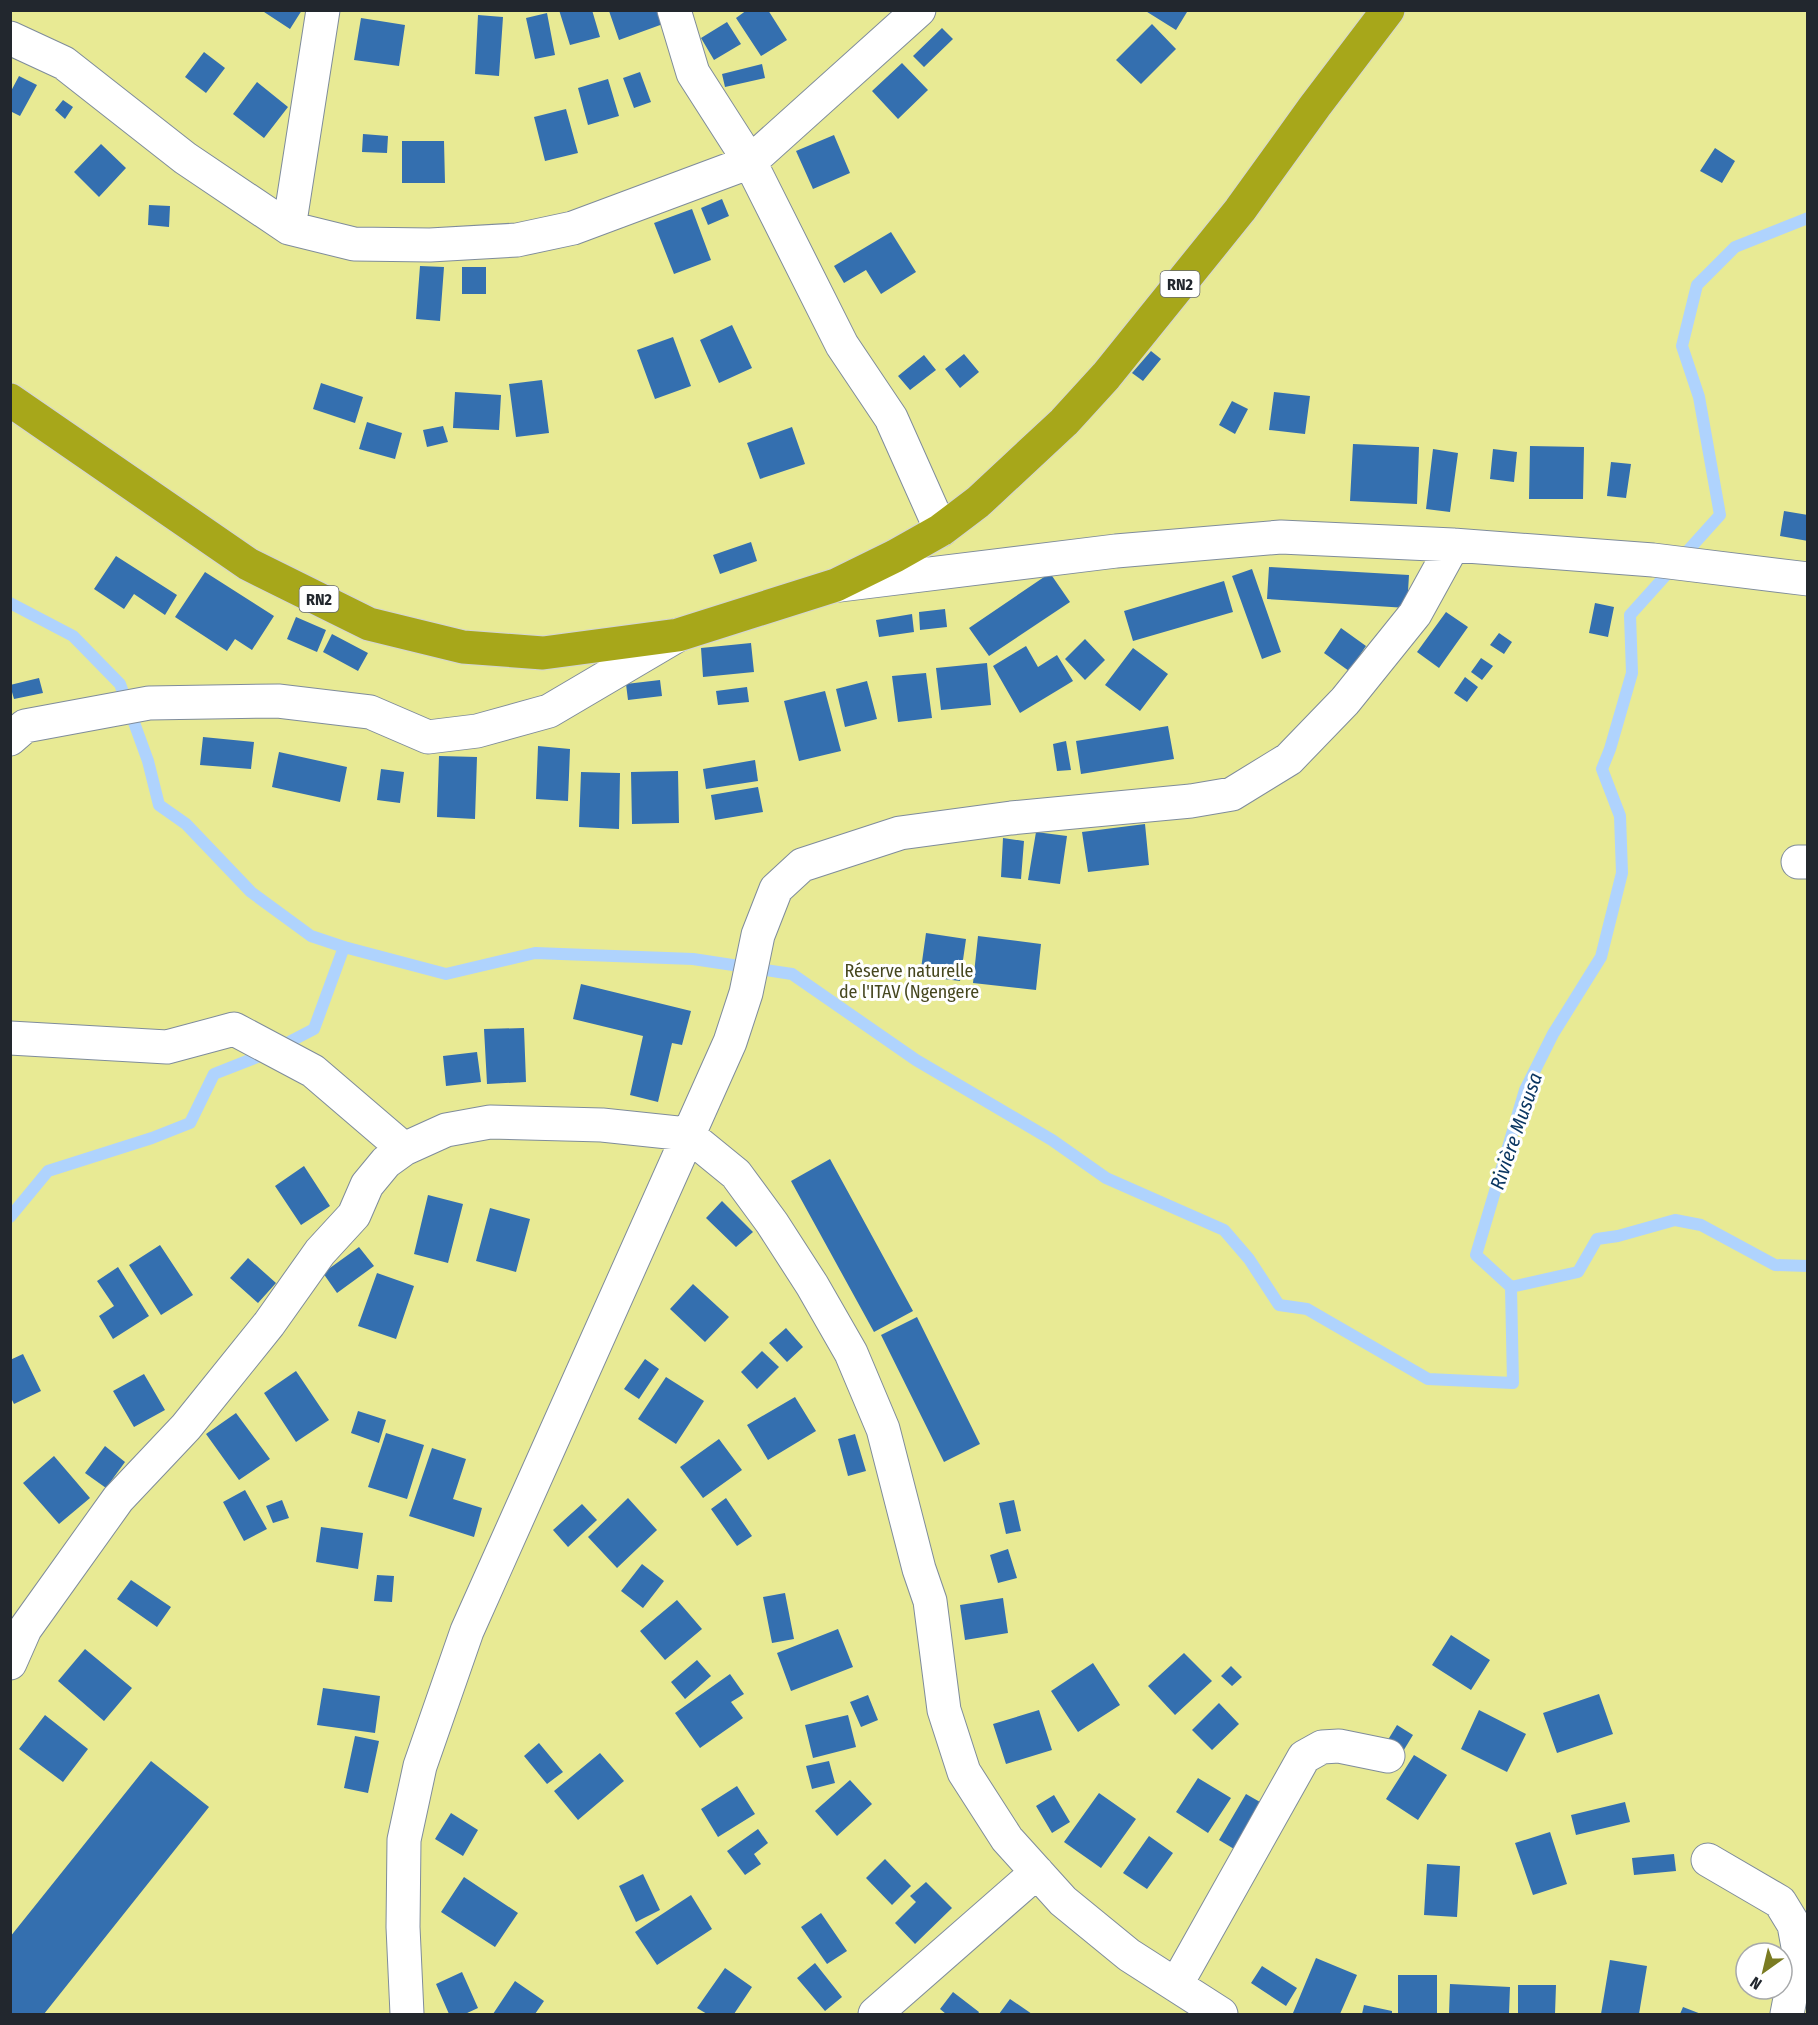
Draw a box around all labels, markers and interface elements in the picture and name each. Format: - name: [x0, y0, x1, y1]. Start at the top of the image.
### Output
- road number: RN2: [1160, 271, 1200, 297]
- road number: RN2: [300, 586, 338, 612]
- park label: Réserve naturelle de l'ITAV (Ngengere: [839, 960, 979, 1003]
- water label: Rivière Mususa: [1485, 1069, 1547, 1193]
- north arrow: [1734, 1941, 1794, 2001]
- text: N: [1747, 1972, 1765, 1994]

